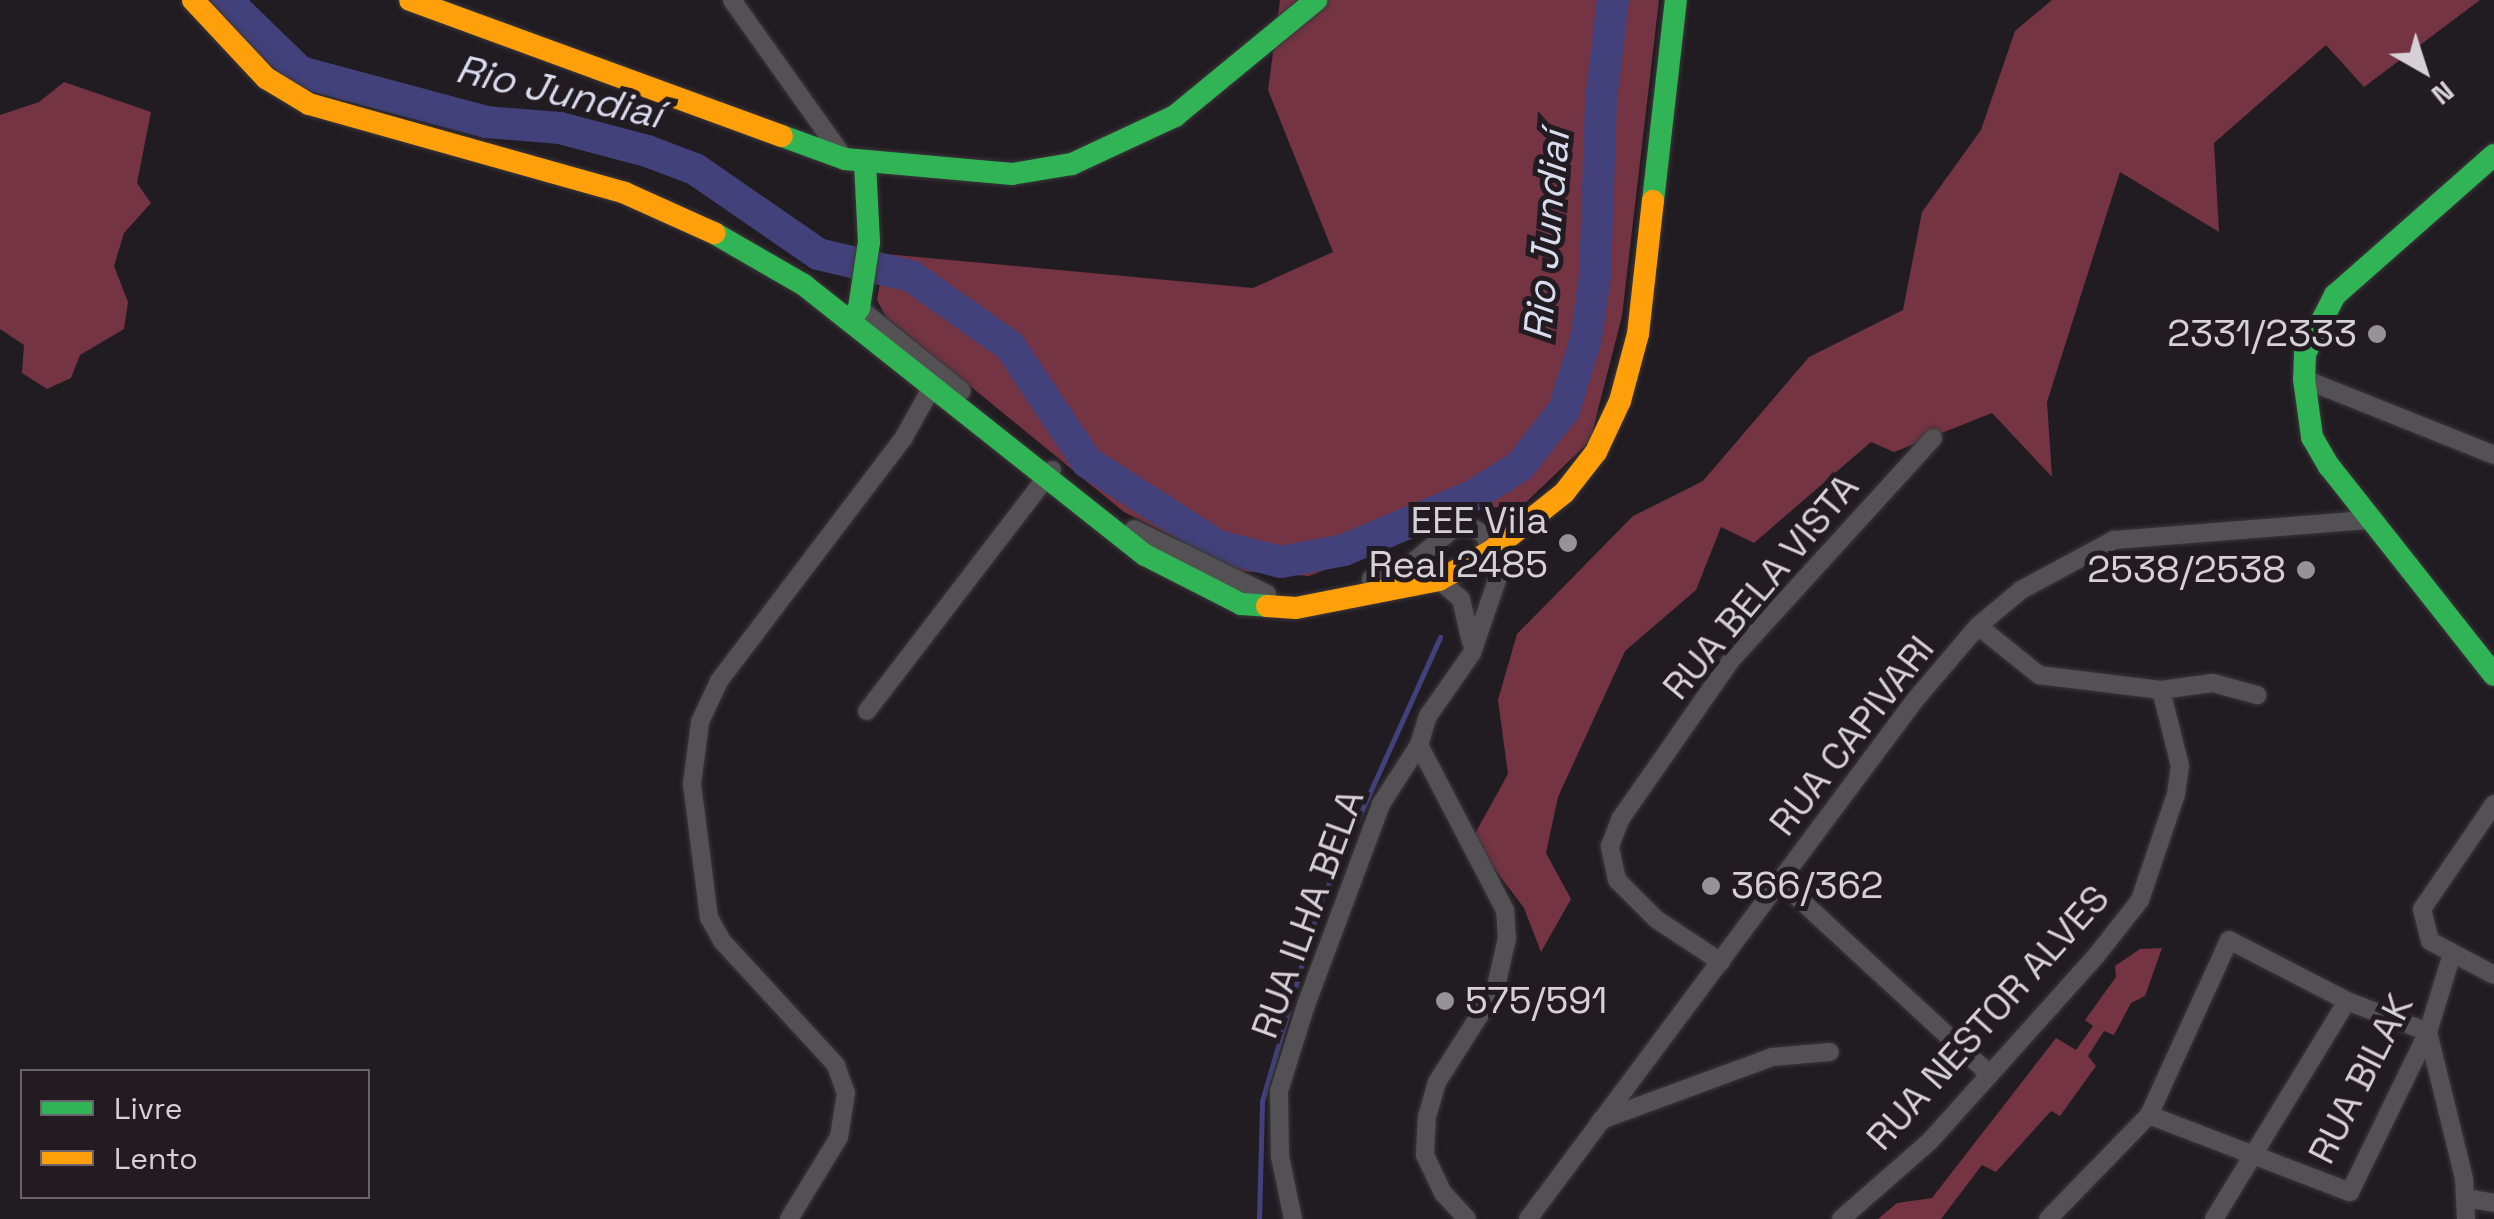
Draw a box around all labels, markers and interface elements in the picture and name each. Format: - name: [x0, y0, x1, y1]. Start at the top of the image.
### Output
- north arrow: [2374, 20, 2474, 120]
- water label: Rio Jundiaí: [451, 45, 667, 139]
- text: N: [2424, 73, 2462, 113]
- water label: Rio Jundiaí: [1514, 129, 1580, 343]
- place label: 2331/2333: [2167, 311, 2357, 357]
- marker: 2331/2333: [2366, 323, 2388, 345]
- street label: RUA BELA VISTA: [1653, 464, 1869, 710]
- place label: EEE Vila Real 2485: [1369, 498, 1548, 588]
- marker: EEE Vila Real 2485: [1557, 532, 1579, 554]
- place label: 2538/2538: [2087, 547, 2286, 593]
- marker: 2538/2538: [2295, 559, 2317, 581]
- street label: RUA CAPIVARI: [1760, 627, 1944, 845]
- street label: RUA ILHA BELA: [1242, 783, 1374, 1045]
- place label: 366/362: [1731, 863, 1883, 909]
- marker: 366/362: [1700, 875, 1722, 897]
- street label: RUA NESTOR ALVES: [1857, 876, 2119, 1160]
- place label: 575/591: [1465, 978, 1607, 1024]
- street label: RUA BILAK: [2299, 986, 2423, 1172]
- marker: 575/591: [1434, 990, 1456, 1012]
- legend: [20, 1069, 370, 1199]
- text: Livre: [114, 1089, 182, 1128]
- text: Lento: [114, 1139, 198, 1178]

